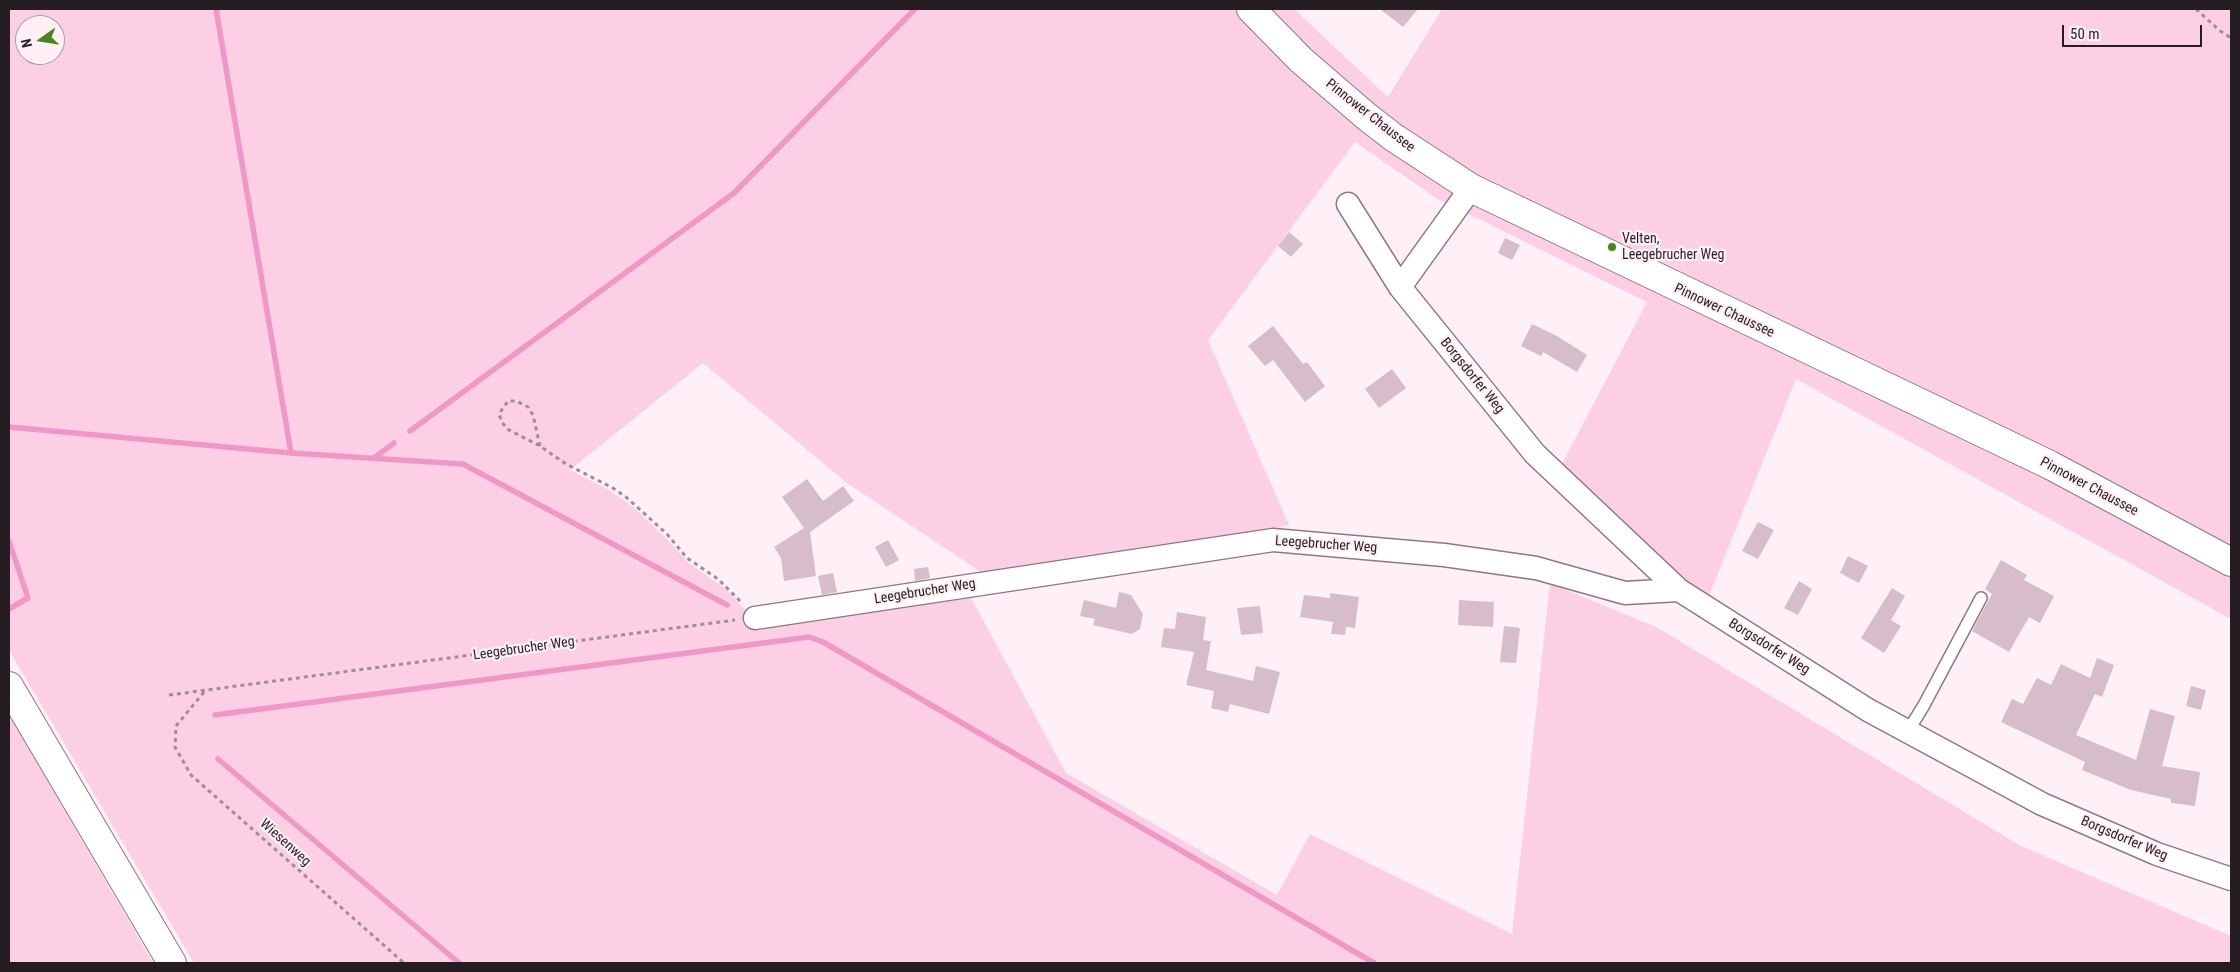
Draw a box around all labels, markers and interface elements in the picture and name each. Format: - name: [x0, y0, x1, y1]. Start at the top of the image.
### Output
- north arrow: [15, 15, 65, 65]
- scale bar: [2065, 15, 2205, 47]
- text: 50 m: [2070, 25, 2100, 43]
- text: N: [18, 37, 35, 49]
- street label: Pinnower Chaussee: [1322, 76, 1418, 156]
- place label: Velten, Leegebrucher Weg: [1622, 231, 1724, 264]
- marker: Velten, Leegebrucher Weg: [1606, 241, 1618, 253]
- street label: Pinnower Chaussee: [1671, 280, 1777, 342]
- street label: Borgsdorfer Weg: [1436, 335, 1508, 417]
- street label: Pinnower Chaussee: [2037, 454, 2141, 520]
- street label: Leegebrucher Weg: [1274, 533, 1378, 557]
- street label: Leegebrucher Weg: [873, 576, 977, 608]
- street label: Borgsdorfer Weg: [1725, 615, 1813, 679]
- street label: Leegebrucher Weg: [472, 634, 576, 664]
- street label: Borgsdorfer Weg: [2078, 813, 2170, 865]
- street label: Wiesenweg: [256, 816, 314, 870]

